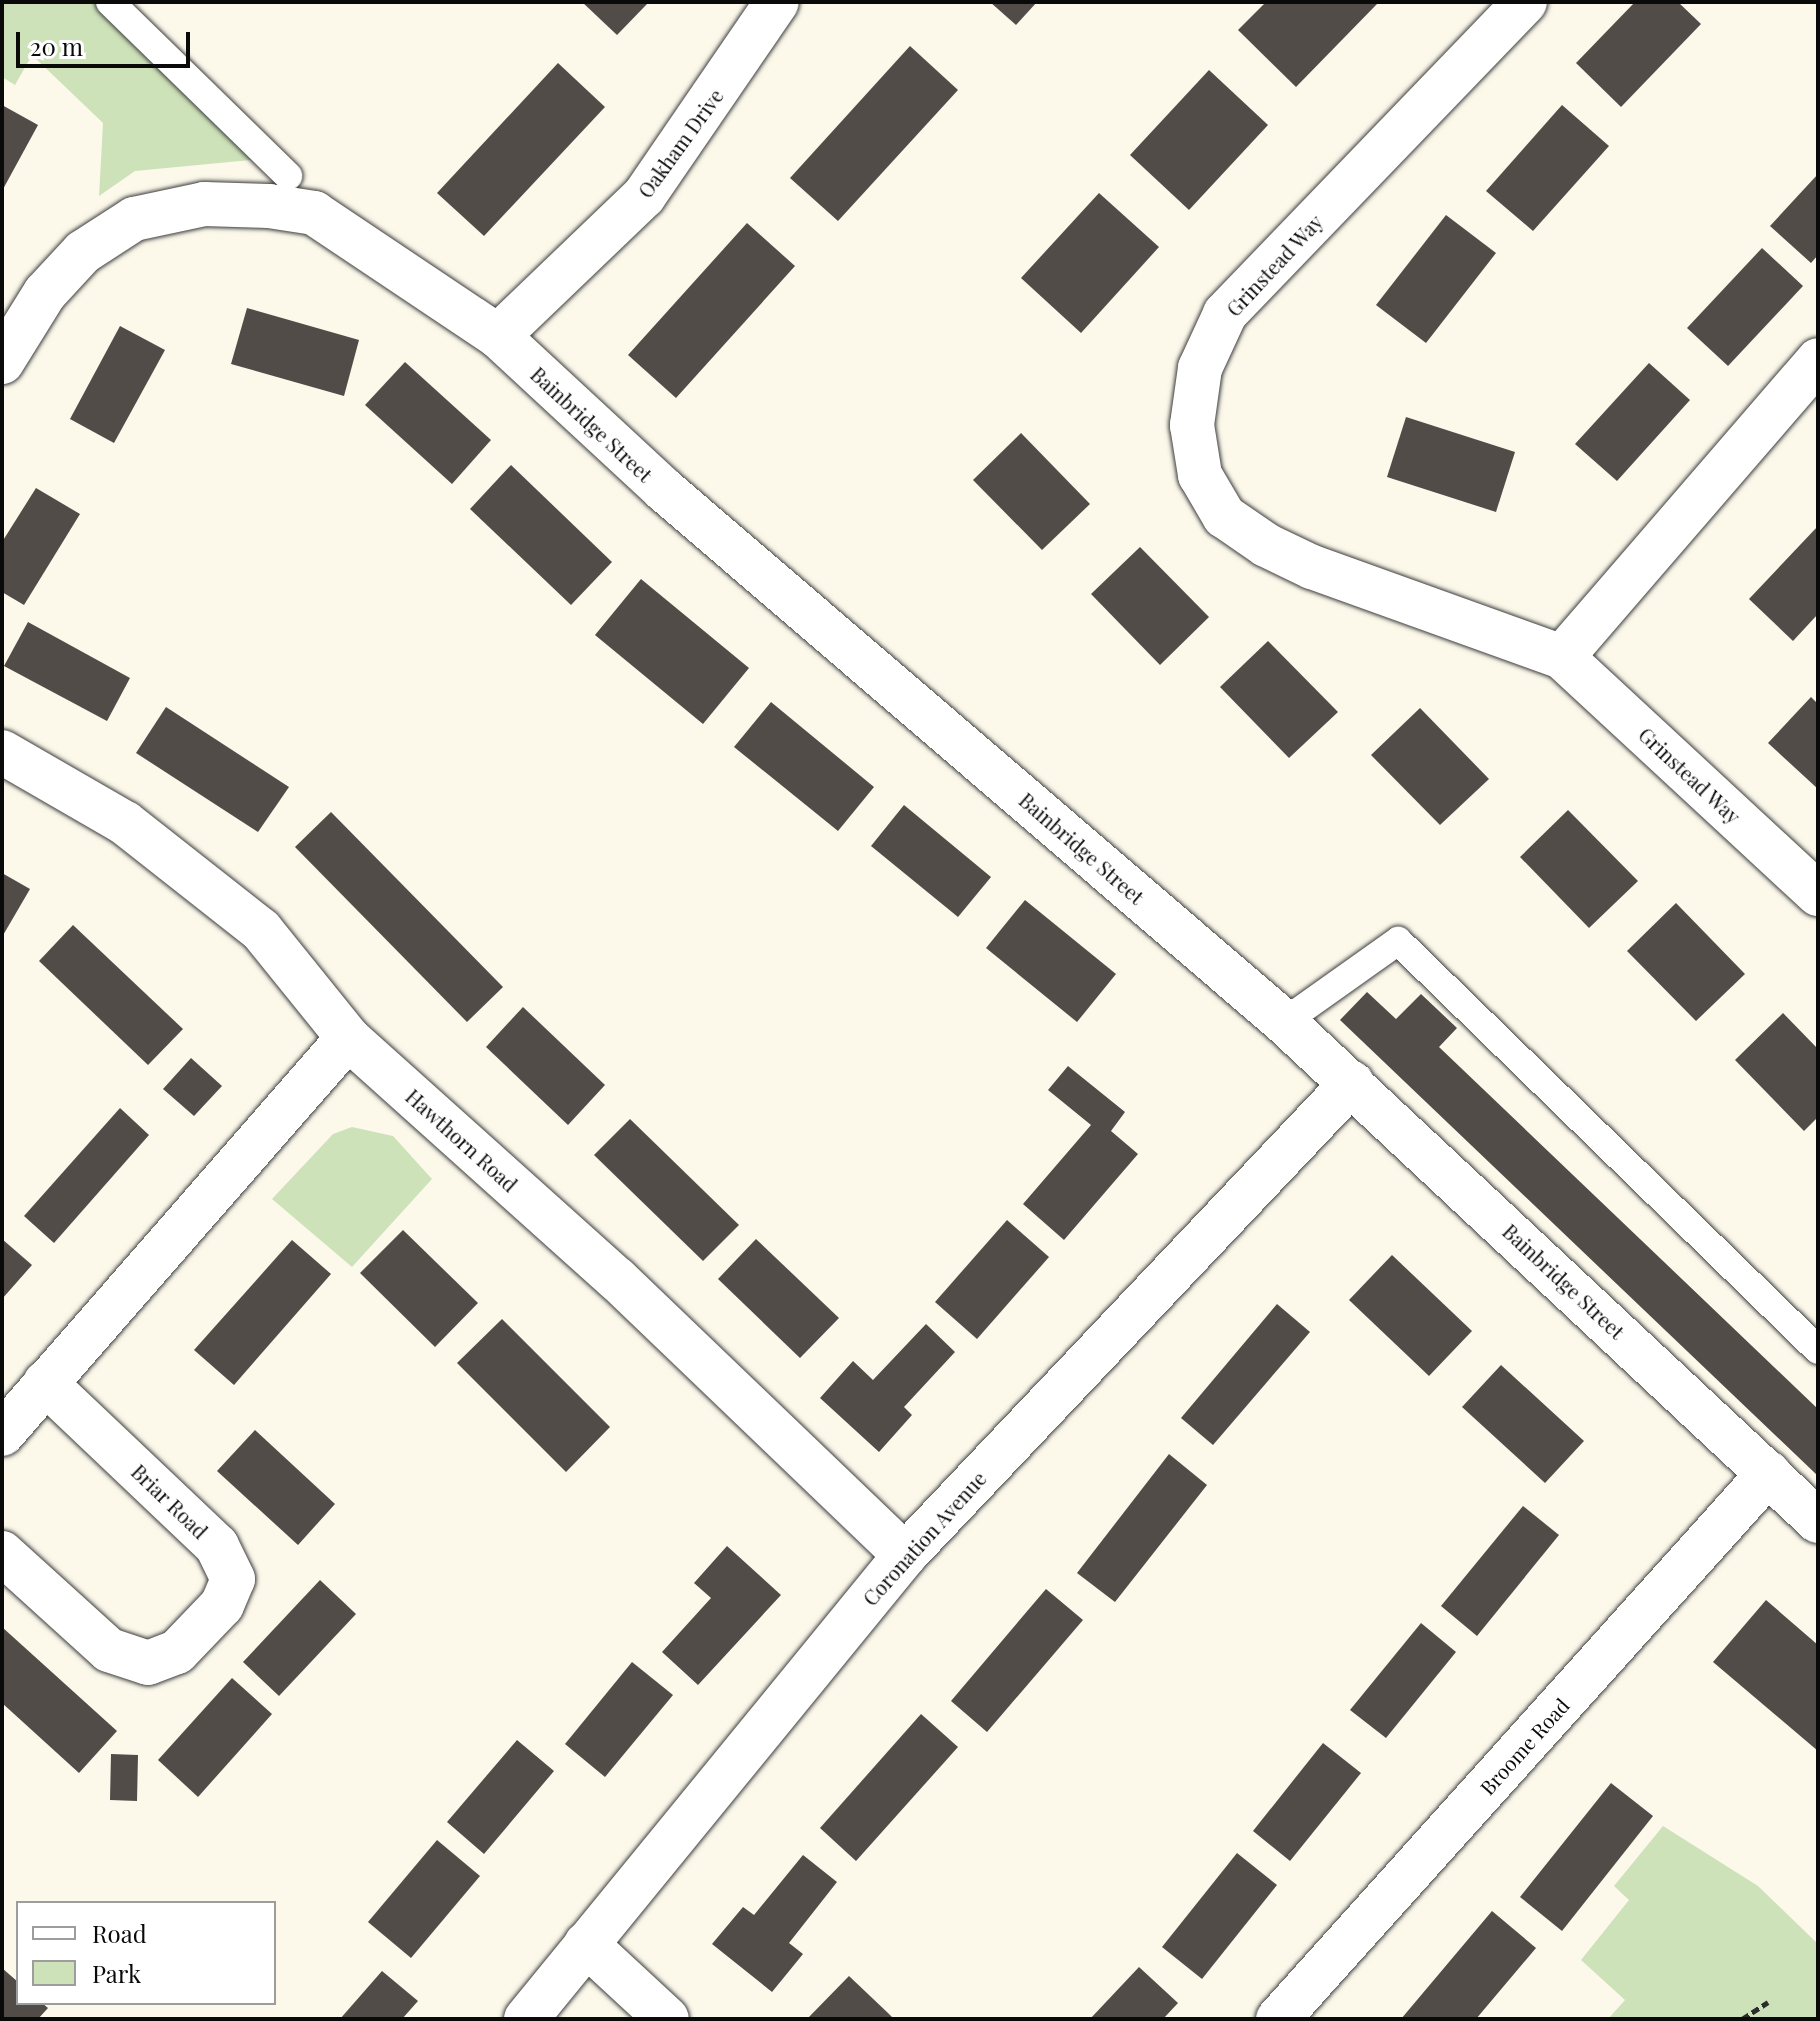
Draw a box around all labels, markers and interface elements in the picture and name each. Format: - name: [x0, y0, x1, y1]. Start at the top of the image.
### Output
- scale bar: [20, 16, 194, 66]
- text: 20 m: [30, 30, 83, 62]
- street label: Oakham Drive: [633, 84, 727, 202]
- street label: Grinstead Way: [1221, 209, 1327, 321]
- street label: Bainbridge Street: [526, 362, 658, 486]
- street label: Grinstead Way: [1634, 722, 1746, 828]
- street label: Bainbridge Street: [1015, 787, 1149, 909]
- street label: Hawthorn Road: [401, 1084, 523, 1196]
- street label: Bainbridge Street: [1498, 1219, 1630, 1343]
- street label: Briar Road: [127, 1459, 213, 1543]
- street label: Coronation Avenue: [857, 1466, 991, 1610]
- street label: Broome Road: [1475, 1693, 1573, 1799]
- legend: [16, 1901, 276, 2005]
- text: Road: [92, 1917, 147, 1949]
- text: Park: [92, 1957, 141, 1989]

